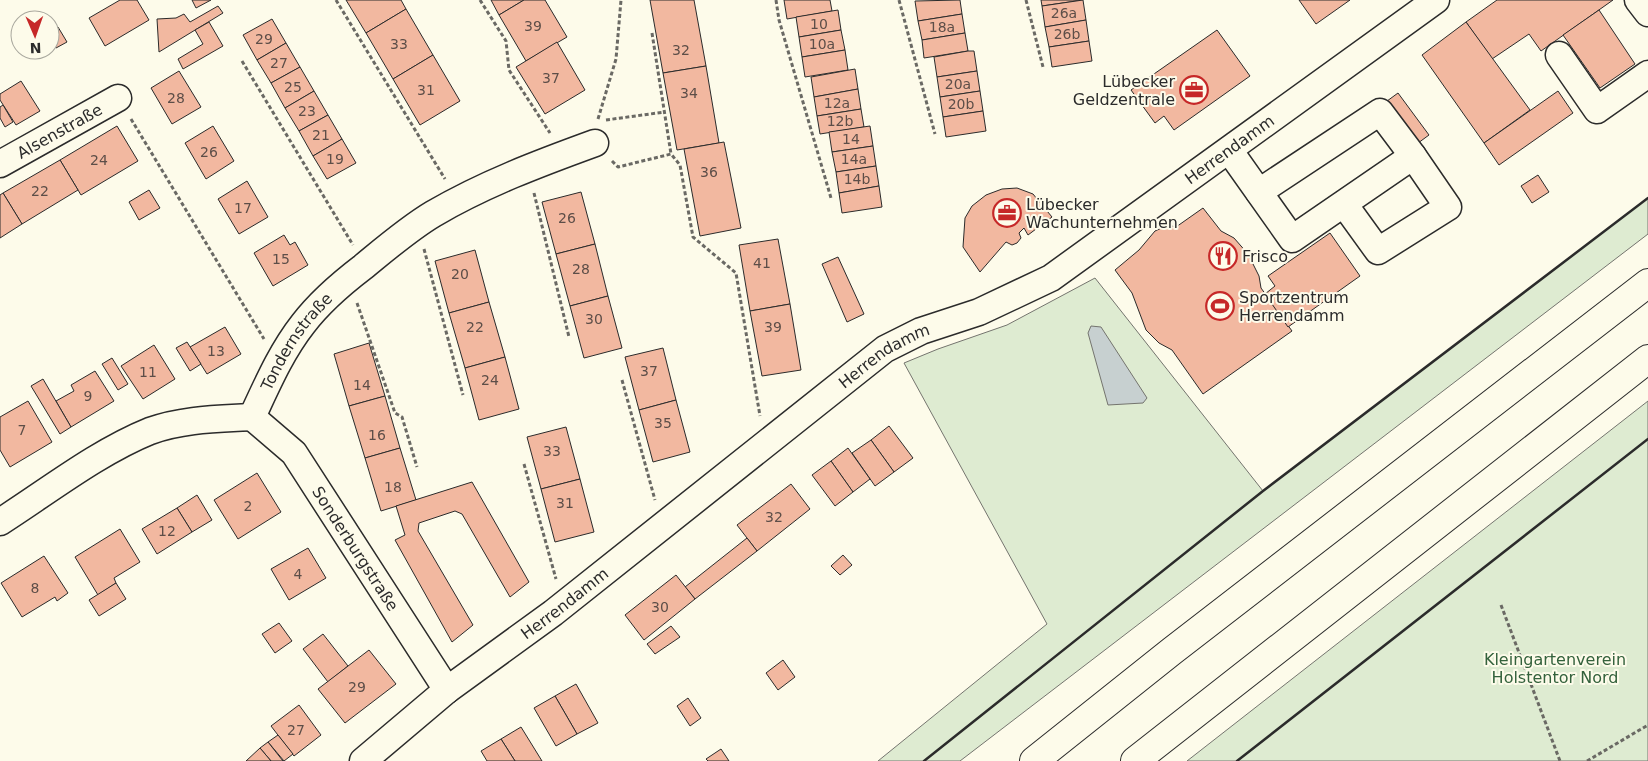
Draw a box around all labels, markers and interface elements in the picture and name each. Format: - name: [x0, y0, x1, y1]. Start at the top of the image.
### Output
- house number: 26a: [1051, 5, 1077, 21]
- north arrow: [10, 10, 60, 60]
- house number: 10: [810, 16, 828, 32]
- house number: 39: [524, 18, 542, 34]
- house number: 18a: [929, 19, 955, 35]
- house number: 26b: [1054, 26, 1080, 42]
- house number: 29: [255, 31, 273, 47]
- house number: 33: [390, 36, 408, 52]
- house number: 10a: [809, 36, 835, 52]
- text: N: [29, 40, 42, 56]
- house number: 32: [672, 42, 690, 58]
- house number: 27: [270, 55, 288, 71]
- house number: 37: [542, 70, 560, 86]
- place label: Lübecker Geldzentrale: [1073, 72, 1175, 109]
- office icon: Lübecker Geldzentrale: [1179, 75, 1209, 105]
- house number: 20a: [945, 76, 971, 92]
- house number: 25: [284, 79, 302, 95]
- house number: 31: [417, 82, 435, 98]
- house number: 34: [680, 85, 698, 101]
- house number: 28: [167, 90, 185, 106]
- house number: 12a: [824, 95, 850, 111]
- house number: 20b: [948, 96, 974, 112]
- street label: Alsenstraße: [14, 100, 106, 163]
- house number: 23: [298, 103, 316, 119]
- street label: Herrendamm: [1181, 111, 1278, 188]
- house number: 12b: [827, 113, 853, 129]
- house number: 21: [312, 127, 330, 143]
- house number: 14: [842, 131, 860, 147]
- house number: 26: [200, 144, 218, 160]
- house number: 19: [326, 151, 344, 167]
- house number: 14a: [841, 151, 867, 167]
- house number: 24: [90, 152, 108, 168]
- house number: 36: [700, 164, 718, 180]
- house number: 14b: [844, 171, 870, 187]
- house number: 22: [31, 183, 49, 199]
- place label: Lübecker Wachunternehmen: [1026, 195, 1178, 232]
- office icon: Lübecker Wachunternehmen: [992, 198, 1022, 228]
- house number: 17: [234, 200, 252, 216]
- house number: 26: [558, 210, 576, 226]
- restaurant icon: Frisco: [1208, 241, 1238, 271]
- place label: Frisco: [1242, 247, 1288, 266]
- house number: 15: [272, 251, 290, 267]
- house number: 41: [753, 255, 771, 271]
- house number: 28: [572, 261, 590, 277]
- house number: 20: [451, 266, 469, 282]
- place label: Sportzentrum Herrendamm: [1239, 288, 1349, 325]
- street label: Tondernstraße: [256, 289, 336, 394]
- sports icon: Sportzentrum Herrendamm: [1205, 291, 1235, 321]
- house number: 30: [585, 311, 603, 327]
- house number: 22: [466, 319, 484, 335]
- house number: 39: [764, 319, 782, 335]
- street label: Herrendamm: [835, 320, 932, 392]
- house number: 13: [207, 343, 225, 359]
- house number: 37: [640, 363, 658, 379]
- house number: 11: [139, 364, 157, 380]
- house number: 24: [481, 372, 499, 388]
- house number: 14: [353, 377, 371, 393]
- house number: 9: [84, 388, 92, 404]
- house number: 35: [654, 415, 672, 431]
- house number: 7: [18, 422, 26, 438]
- house number: 16: [368, 427, 386, 443]
- house number: 33: [543, 443, 561, 459]
- house number: 18: [384, 479, 402, 495]
- street label: Sonderburgstraße: [308, 483, 402, 615]
- house number: 31: [556, 495, 574, 511]
- house number: 2: [244, 498, 252, 514]
- house number: 32: [765, 509, 783, 525]
- house number: 12: [158, 523, 176, 539]
- street label: Herrendamm: [517, 564, 612, 643]
- house number: 4: [294, 566, 303, 582]
- house number: 8: [31, 580, 39, 596]
- house number: 30: [651, 599, 669, 615]
- park label: Kleingartenverein Holstentor Nord: [1484, 650, 1626, 687]
- house number: 29: [348, 679, 366, 695]
- house number: 27: [287, 722, 305, 738]

